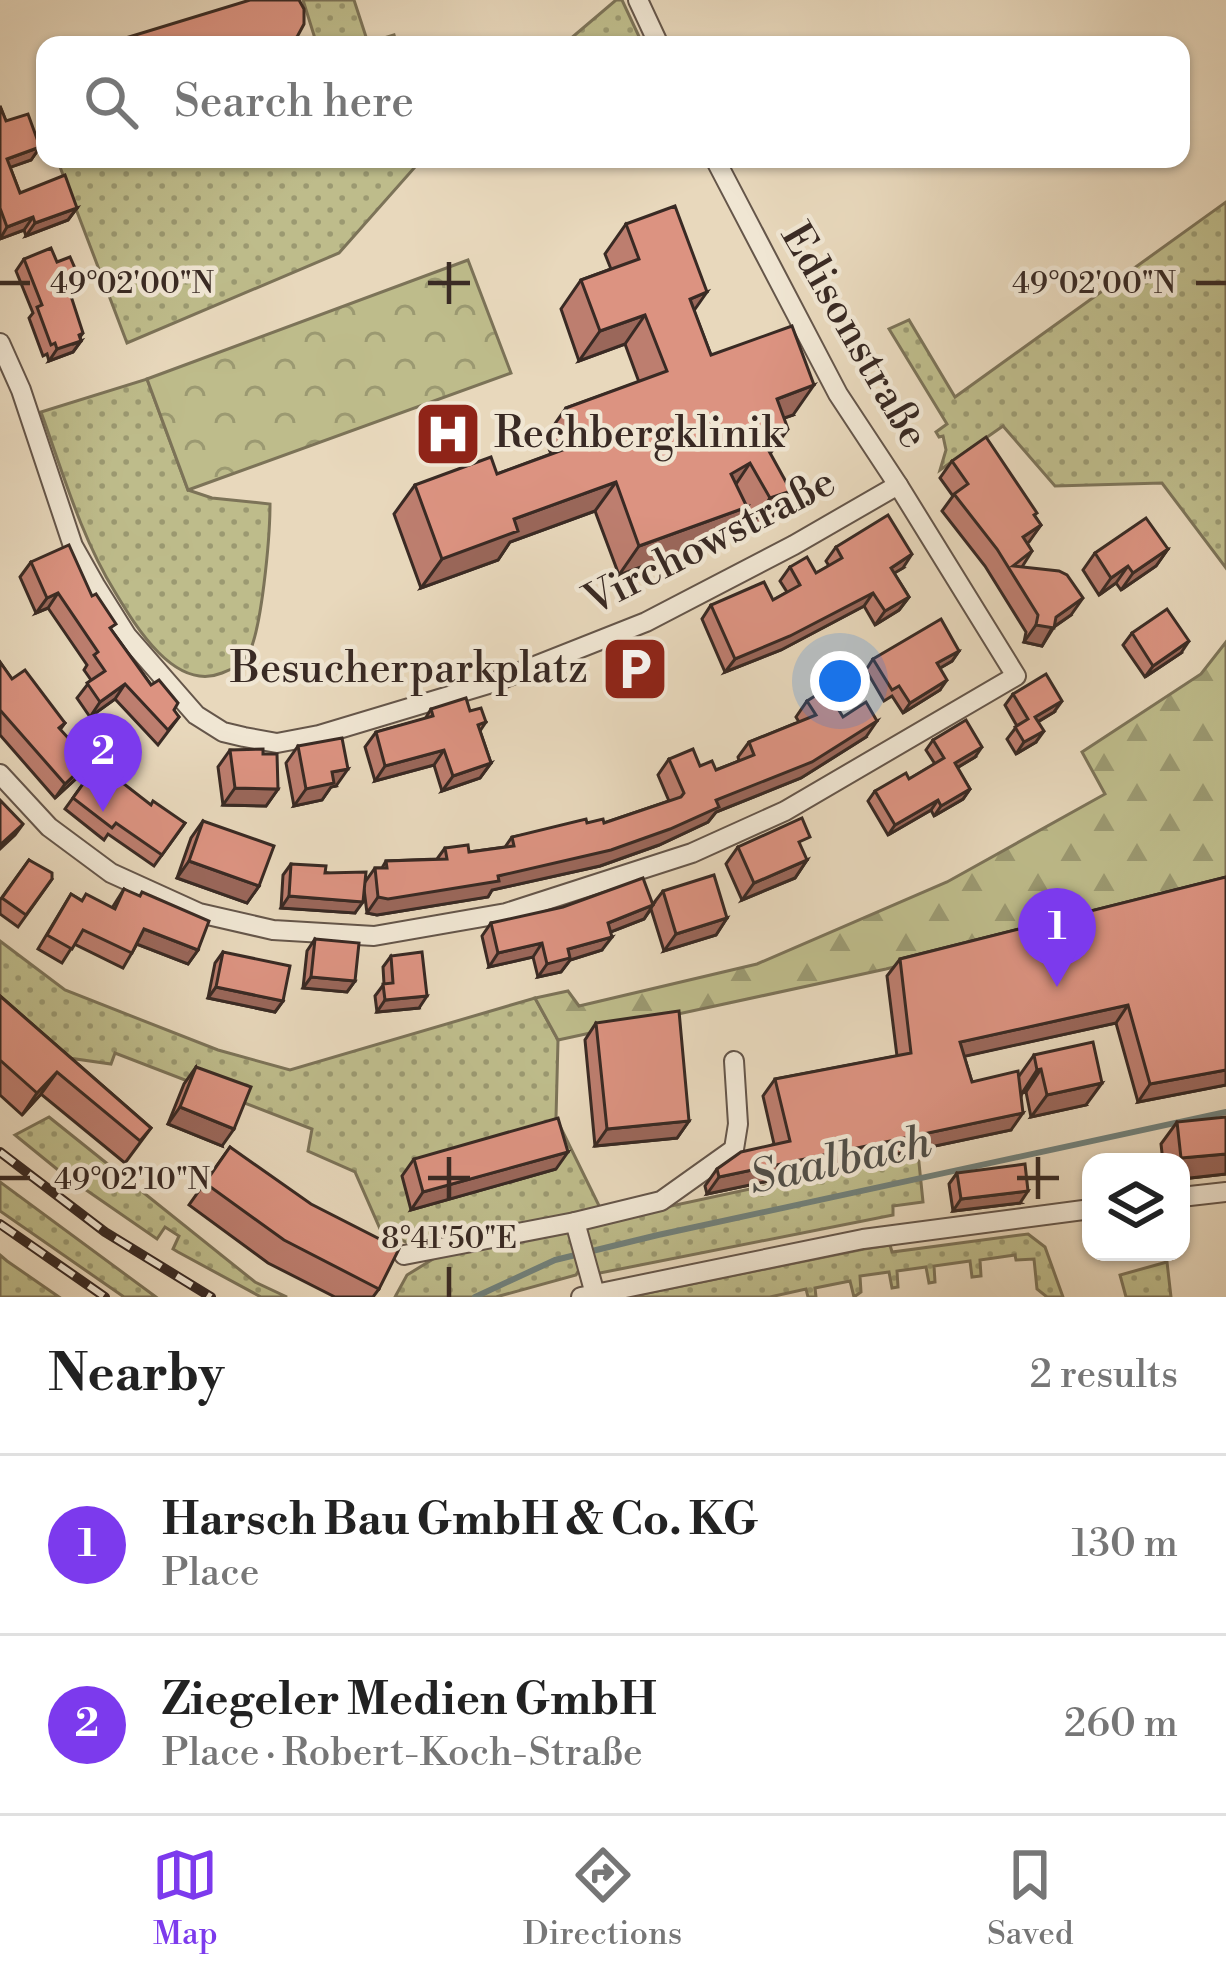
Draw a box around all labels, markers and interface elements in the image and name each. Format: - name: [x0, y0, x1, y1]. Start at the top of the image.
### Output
- search box: [36, 36, 1190, 168]
- icon: search: [78, 69, 144, 135]
- text: Search here: [174, 74, 414, 131]
- street label: Edisonstraße: [768, 214, 940, 458]
- text: 49°02'00"N: [50, 265, 214, 303]
- text: 49°02'00"N: [1012, 265, 1176, 303]
- hospital icon: Rechbergklinik: [413, 399, 483, 469]
- place label: Rechbergklinik: [494, 408, 786, 462]
- street label: Virchowstraße: [575, 456, 845, 629]
- parking icon: Besucherparkplatz: [600, 634, 670, 704]
- place label: Besucherparkplatz: [229, 643, 588, 696]
- your location: [810, 651, 870, 711]
- pin: 2: [64, 713, 142, 812]
- pin: 1: [1018, 888, 1096, 987]
- water label: Saalbach: [744, 1114, 937, 1208]
- map controls: [1082, 1153, 1190, 1261]
- button: layers: [1082, 1153, 1190, 1261]
- text: 49°02'10"N: [54, 1161, 210, 1199]
- text: 8°41'50"E: [381, 1220, 517, 1258]
- text: Nearby: [48, 1343, 224, 1407]
- text: 2 results: [1030, 1351, 1178, 1400]
- text: Harsch Bau GmbH & Co. KG: [162, 1492, 758, 1549]
- text: 1: [78, 1520, 96, 1569]
- text: 130 m: [1072, 1520, 1178, 1569]
- text: Place: [162, 1549, 259, 1598]
- text: Ziegeler Medien GmbH: [162, 1672, 657, 1729]
- text: 2: [75, 1700, 99, 1749]
- text: 260 m: [1064, 1700, 1178, 1749]
- text: Place · Robert-Koch-Straße: [162, 1729, 643, 1778]
- tab: Map: [152, 1842, 218, 1955]
- tab: Directions: [523, 1842, 682, 1955]
- tab: Saved: [987, 1842, 1074, 1955]

